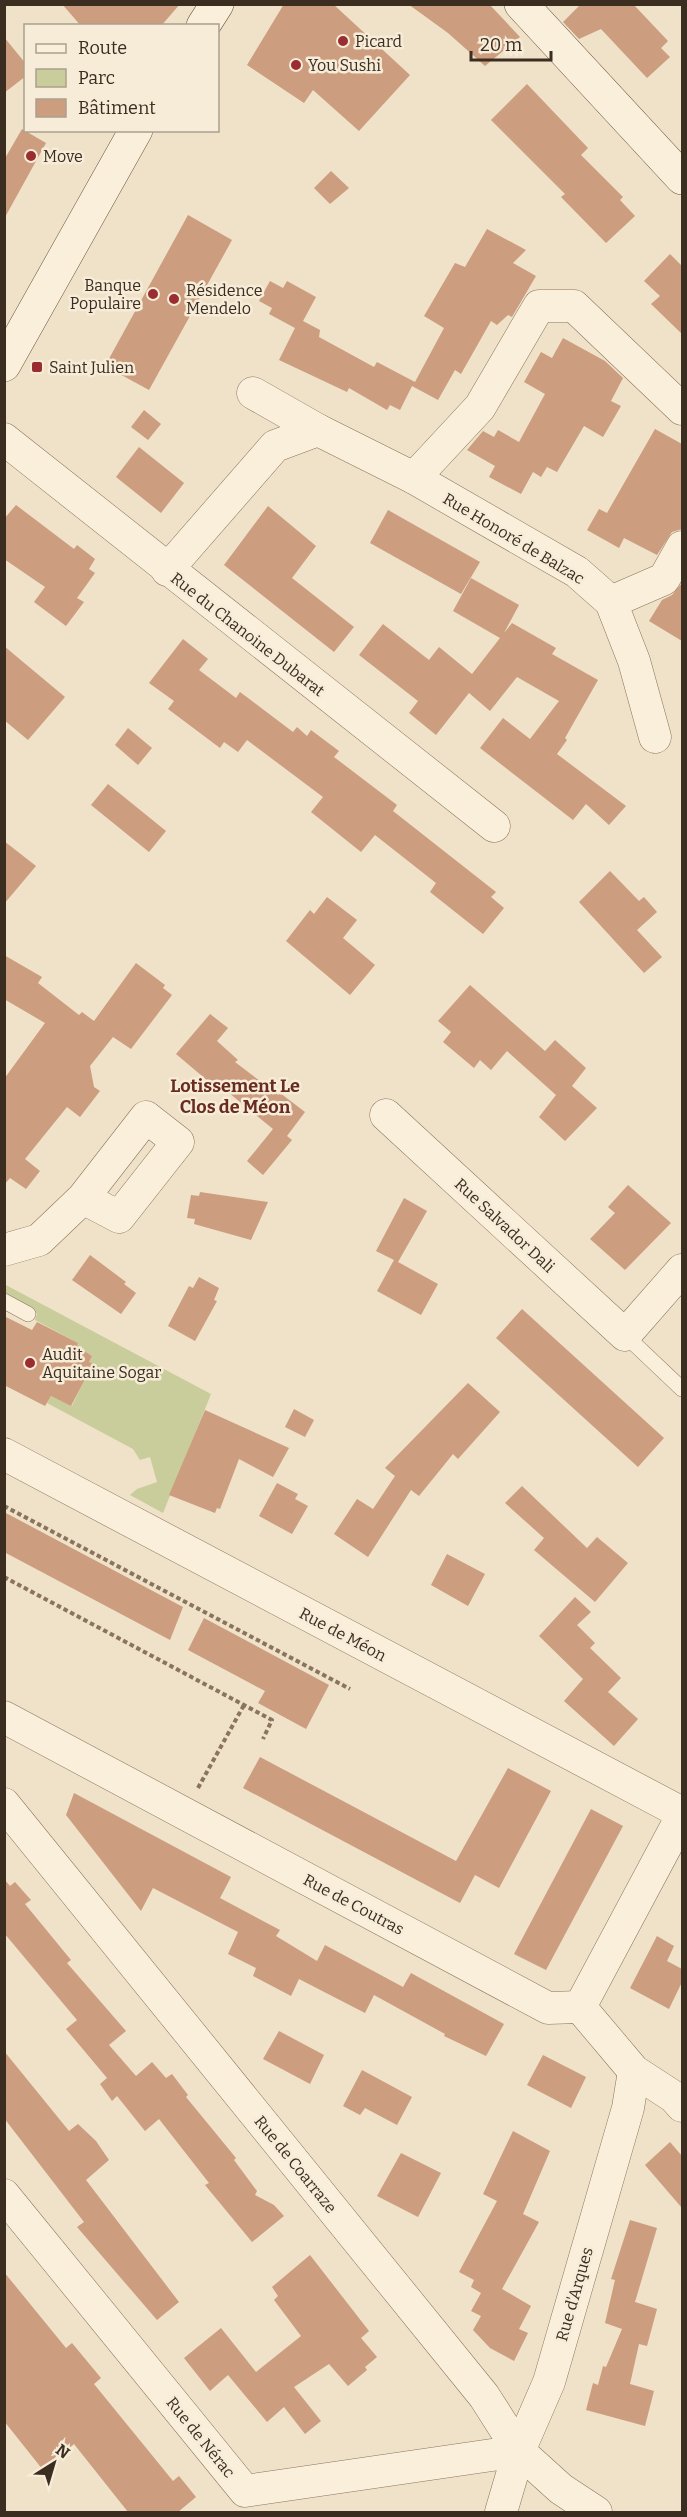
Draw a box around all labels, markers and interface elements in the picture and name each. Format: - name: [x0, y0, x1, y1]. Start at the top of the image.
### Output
- legend: [24, 24, 219, 132]
- scale bar: [471, 24, 550, 62]
- place label: Picard: [355, 32, 403, 51]
- marker: Picard: [336, 34, 350, 48]
- text: 20 m: [480, 34, 522, 56]
- text: Route: [78, 37, 127, 59]
- place label: You Sushi: [308, 56, 381, 75]
- marker: You Sushi: [289, 58, 303, 72]
- text: Parc: [78, 67, 115, 89]
- text: Bâtiment: [78, 97, 156, 119]
- place label: Move: [43, 147, 83, 166]
- marker: Move: [24, 149, 38, 163]
- place label: Banque Populaire: [70, 276, 141, 313]
- place label: Résidence Mendelo: [186, 281, 262, 318]
- marker: Banque Populaire: [146, 287, 160, 301]
- marker: Résidence Mendelo: [167, 292, 181, 306]
- place label: Saint Julien: [49, 358, 134, 377]
- marker: Saint Julien: [30, 360, 44, 374]
- street label: Rue Honoré de Balzac: [440, 489, 588, 588]
- street label: Rue du Chanoine Dubarat: [167, 568, 329, 700]
- district label: Lotissement Le Clos de Méon: [170, 1075, 300, 1118]
- street label: Rue Salvador Dali: [451, 1174, 559, 1277]
- place label: Audit Aquitaine Sogar: [42, 1345, 161, 1382]
- marker: Audit Aquitaine Sogar: [23, 1356, 37, 1370]
- street label: Rue de Méon: [296, 1604, 389, 1665]
- street label: Rue de Coutras: [300, 1870, 407, 1939]
- street label: Rue de Coarraze: [250, 2112, 341, 2217]
- street label: Rue d'Arques: [552, 2245, 597, 2343]
- street label: Rue de Nérac: [162, 2393, 239, 2481]
- north arrow: [24, 2433, 84, 2493]
- text: N: [52, 2440, 73, 2463]

